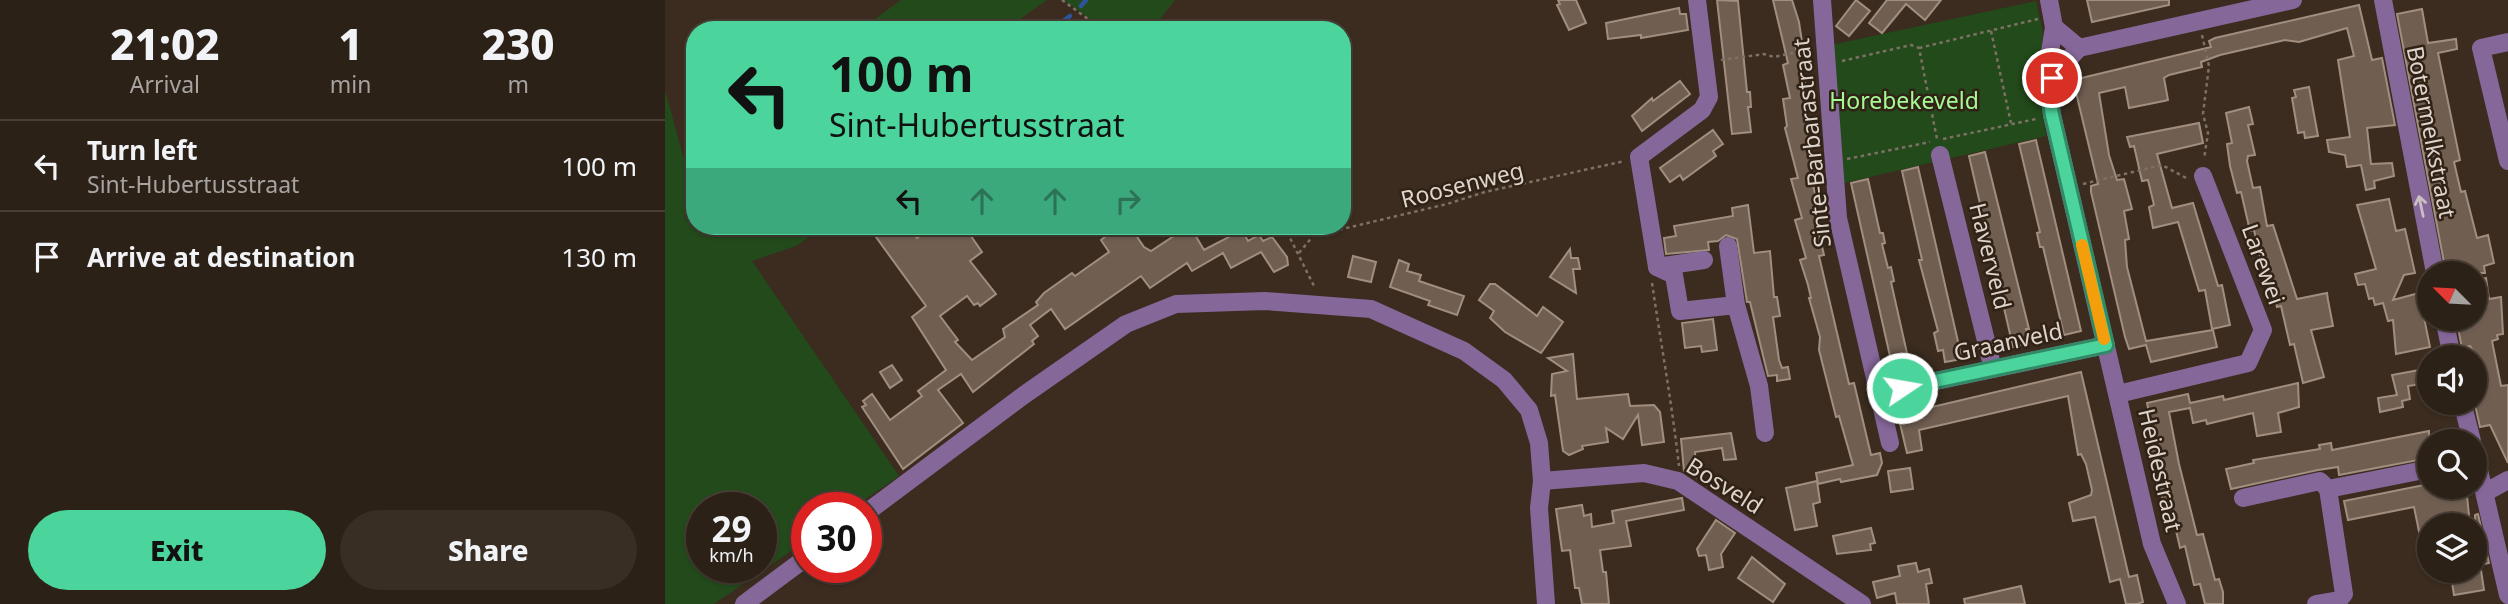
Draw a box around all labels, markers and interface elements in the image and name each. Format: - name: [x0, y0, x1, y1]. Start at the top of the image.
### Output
- text: 21:02: [110, 15, 219, 72]
- text: 1: [338, 15, 363, 72]
- text: 230: [482, 15, 555, 72]
- street label: Sinte-Barbarastraat: [1784, 37, 1838, 249]
- text: 100 m: [829, 40, 974, 106]
- street label: Botermelkstraat: [2400, 43, 2464, 221]
- pin: [2022, 48, 2082, 108]
- icon: left: [714, 49, 805, 140]
- icon: arrive: [2033, 59, 2071, 97]
- text: Arrival: [130, 68, 200, 100]
- text: min: [330, 68, 371, 100]
- text: m: [507, 68, 529, 100]
- park label: Horebekeveld: [1829, 84, 1979, 116]
- text: Sint-Hubertusstraat: [829, 103, 1124, 146]
- text: Turn left: [87, 132, 198, 168]
- icon: left: [28, 147, 66, 185]
- text: 100 m: [561, 148, 637, 184]
- street label: Roosenweg: [1397, 153, 1527, 215]
- text: Sint-Hubertusstraat: [87, 168, 299, 200]
- icon: left: [890, 182, 928, 220]
- icon: ahead: [963, 182, 1001, 220]
- icon: ahead: [1036, 182, 1074, 220]
- icon: right: [1109, 182, 1147, 220]
- one-way arrow: [2414, 195, 2428, 218]
- street label: Haverveld: [1962, 199, 2020, 313]
- street label: Larewei: [2235, 219, 2293, 309]
- icon: arrive: [28, 238, 66, 276]
- text: Arrive at destination: [87, 239, 356, 275]
- text: 130 m: [561, 239, 637, 275]
- north arrow: [2417, 261, 2487, 331]
- map controls: [2417, 261, 2487, 583]
- street label: Graanveld: [1951, 314, 2065, 368]
- button: sound: [2417, 345, 2487, 415]
- position arrow: [1865, 351, 1939, 425]
- street label: Heidestraat: [2131, 405, 2191, 535]
- button: search: [2417, 429, 2487, 499]
- street label: Bosveld: [1681, 449, 1769, 521]
- speed limit sign: 30: [791, 492, 882, 583]
- text: 29: [711, 505, 752, 552]
- button: Exit: [28, 510, 326, 590]
- button: Share: [340, 510, 637, 590]
- button: layers: [2417, 513, 2487, 583]
- text: km/h: [709, 543, 754, 567]

